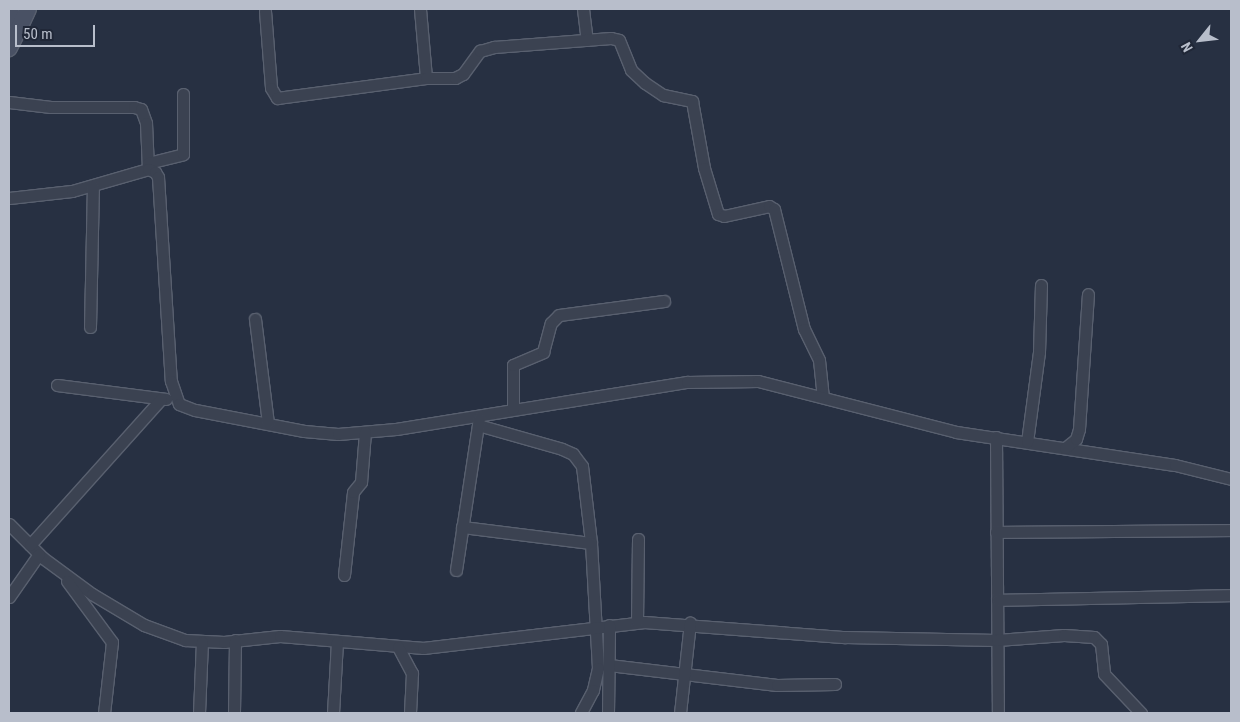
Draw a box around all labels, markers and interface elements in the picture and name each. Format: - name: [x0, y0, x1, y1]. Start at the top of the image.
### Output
- scale bar: [18, 15, 98, 47]
- north arrow: [1175, 15, 1225, 65]
- text: 50 m: [23, 25, 53, 43]
- text: N: [1178, 40, 1196, 55]

